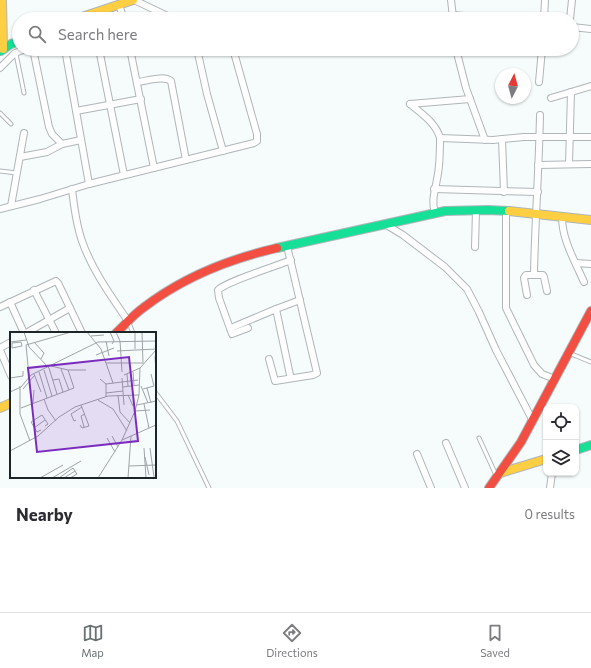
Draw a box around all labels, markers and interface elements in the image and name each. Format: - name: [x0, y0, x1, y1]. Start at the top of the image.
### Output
- search box: [12, 12, 579, 56]
- icon: search: [26, 23, 48, 45]
- text: Search here: [58, 25, 137, 43]
- north arrow: [495, 68, 531, 104]
- inset map: [10, 332, 156, 478]
- map controls: [543, 404, 579, 476]
- button: locate: [543, 404, 579, 440]
- button: layers: [543, 440, 579, 476]
- text: Nearby: [16, 504, 73, 525]
- text: 0 results: [524, 506, 575, 522]
- tab: Map: [81, 622, 104, 659]
- tab: Directions: [266, 622, 318, 659]
- tab: Saved: [480, 622, 510, 659]

